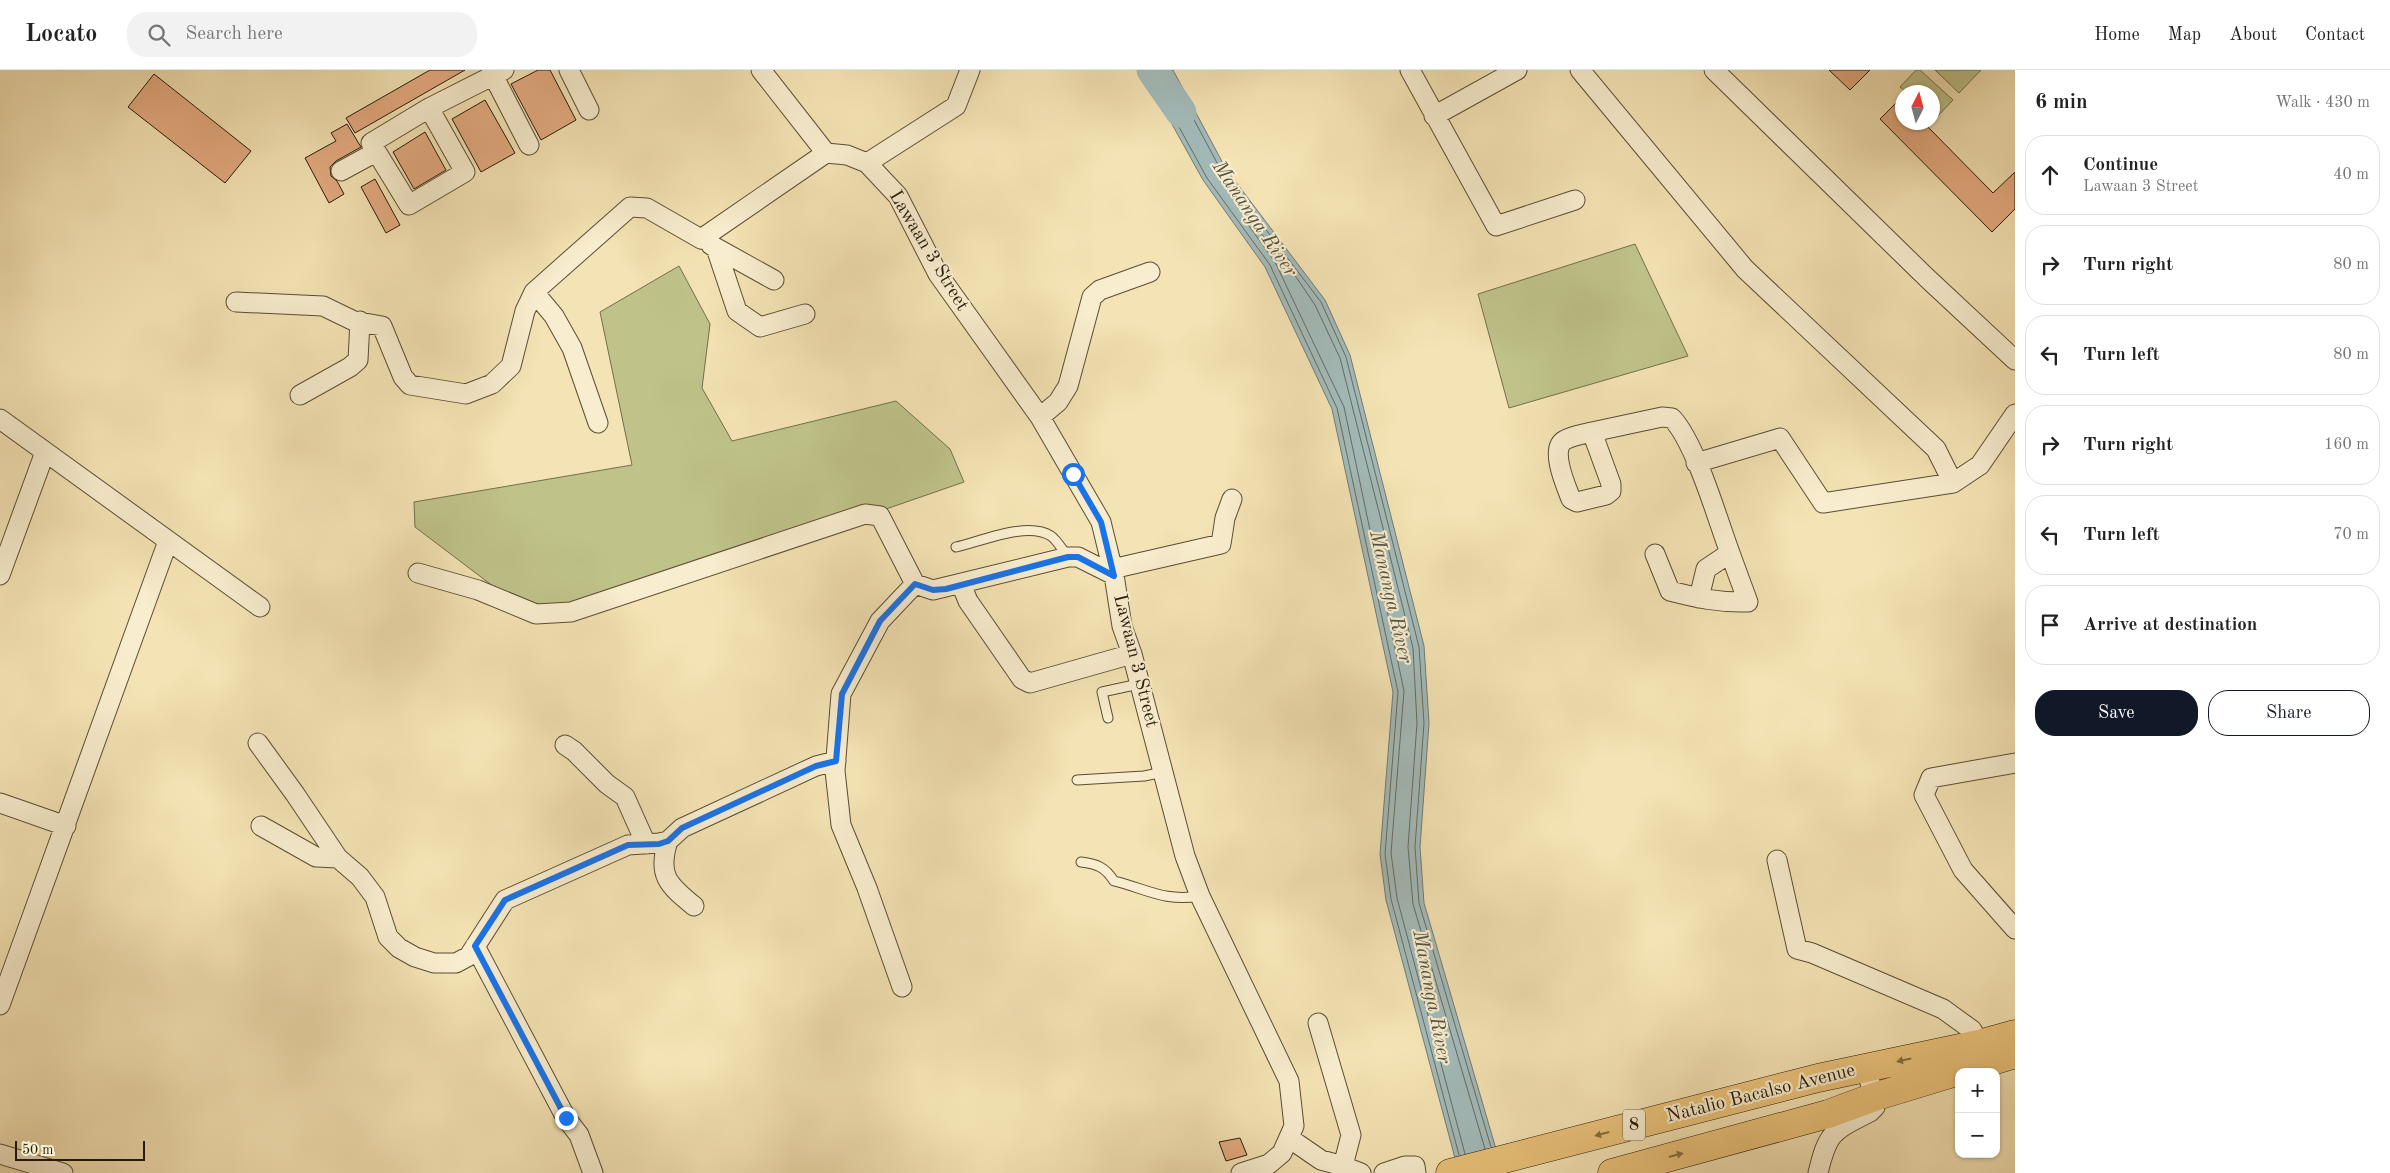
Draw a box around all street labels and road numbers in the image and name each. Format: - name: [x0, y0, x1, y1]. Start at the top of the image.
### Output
- street label: Lawaan 3 Street: [885, 187, 971, 315]
- street label: Lawaan 3 Street: [1109, 592, 1161, 730]
- street label: Natalio Bacalso Avenue: [1665, 1061, 1857, 1127]
- road number: 8: [1623, 1110, 1645, 1140]

